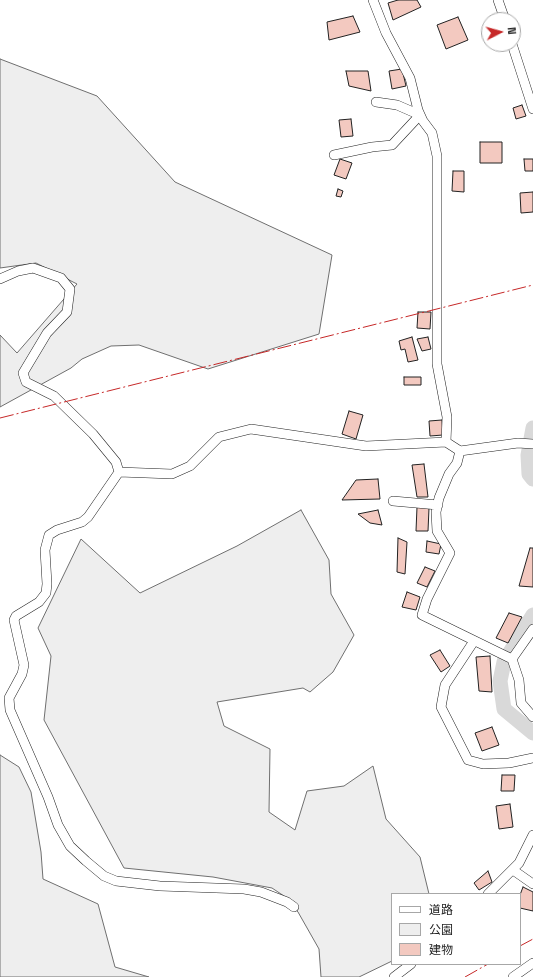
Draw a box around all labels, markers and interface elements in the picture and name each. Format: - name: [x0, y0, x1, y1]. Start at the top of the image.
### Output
- north arrow: [481, 12, 521, 52]
- text: N: [505, 26, 519, 35]
- legend: [391, 893, 521, 965]
- text: 道路: [429, 902, 453, 918]
- text: 公園: [429, 922, 453, 938]
- text: 建物: [429, 942, 453, 958]

